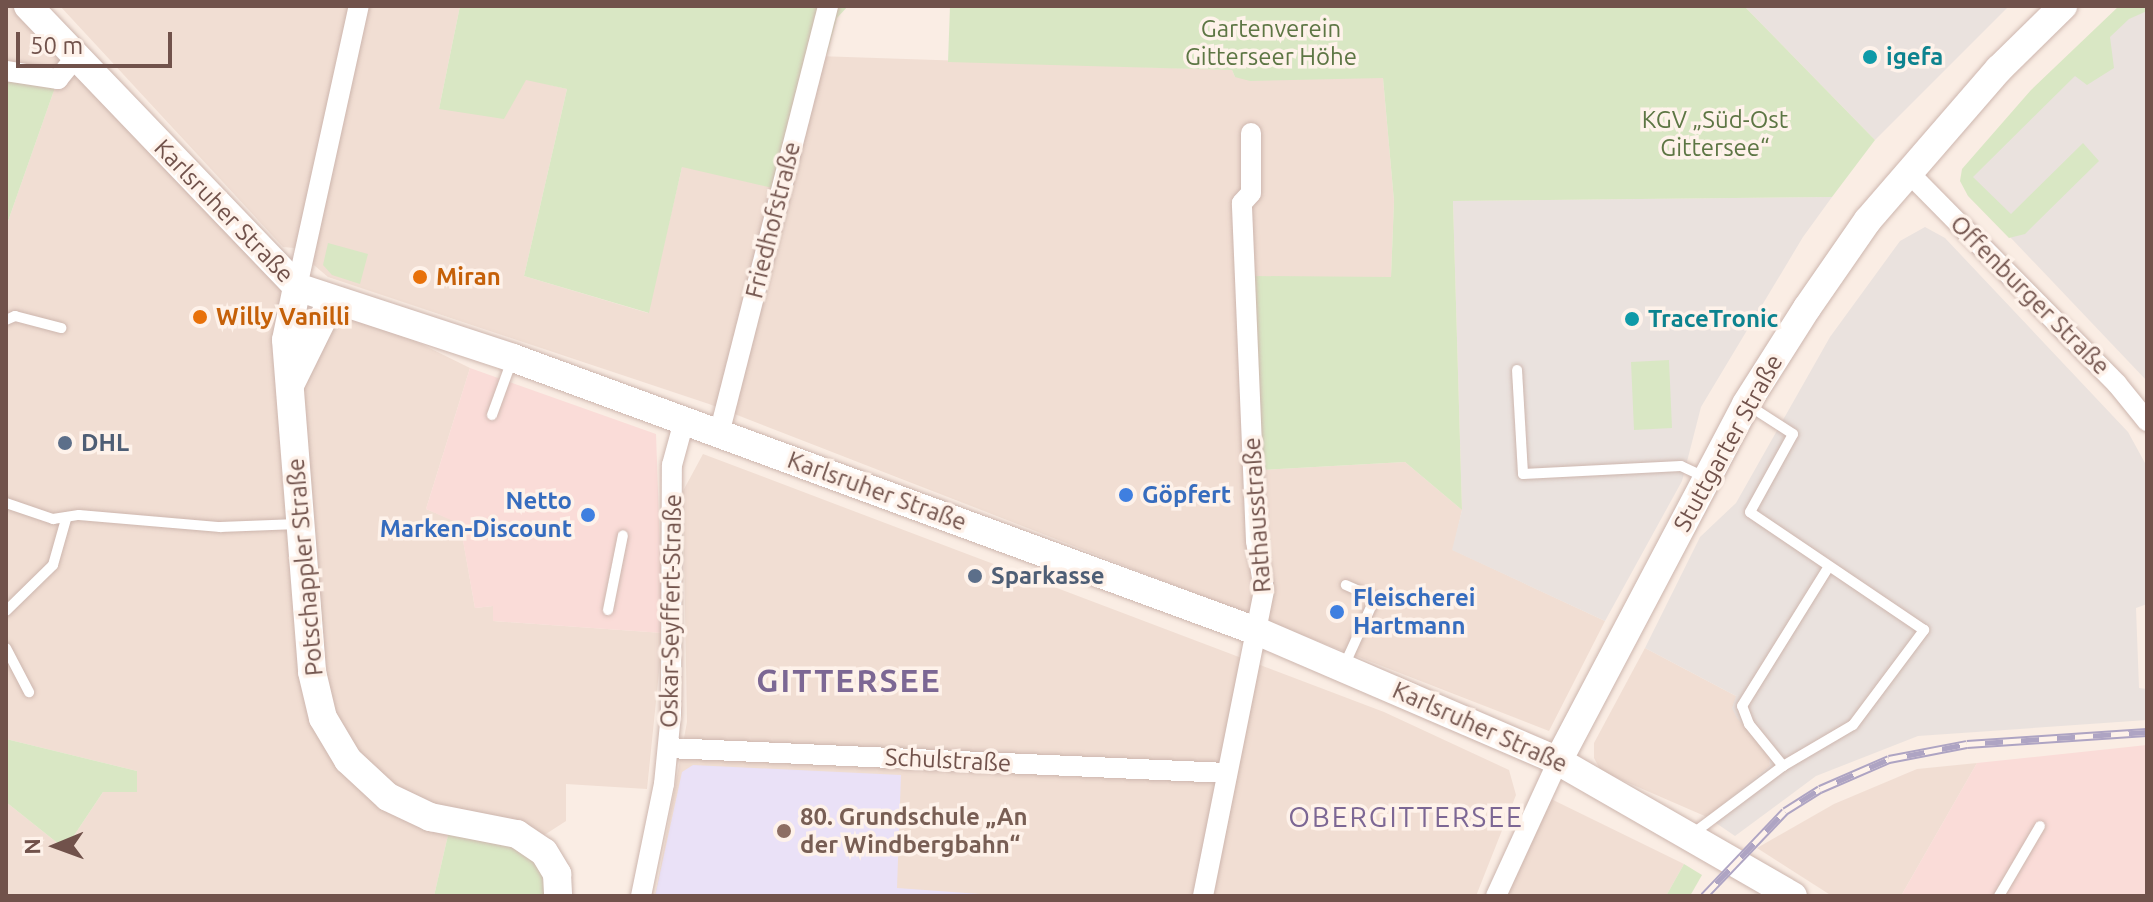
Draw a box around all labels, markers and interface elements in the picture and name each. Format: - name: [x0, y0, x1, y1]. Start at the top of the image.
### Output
- park label: Gartenverein Gitterseer Höhe: [1185, 15, 1357, 71]
- scale bar: [20, 16, 176, 66]
- text: 50 m: [30, 32, 83, 59]
- place label: igefa: [1886, 43, 1943, 71]
- marker: igefa: [1861, 48, 1879, 66]
- park label: KGV „Süd-Ost Gittersee“: [1642, 106, 1788, 162]
- street label: Karlsruher Straße: [148, 133, 300, 289]
- street label: Friedhofstraße: [740, 139, 806, 301]
- street label: Offenburger Straße: [1944, 209, 2116, 381]
- place label: Miran: [436, 263, 501, 291]
- marker: Miran: [411, 268, 429, 286]
- place label: Willy Vanilli: [216, 303, 350, 331]
- place label: TraceTronic: [1648, 305, 1778, 333]
- marker: Willy Vanilli: [191, 308, 209, 326]
- marker: TraceTronic: [1623, 310, 1641, 328]
- street label: Stuttgarter Straße: [1667, 349, 1789, 537]
- place label: DHL: [81, 429, 129, 457]
- marker: DHL: [56, 434, 74, 452]
- street label: Rathausstraße: [1237, 436, 1277, 594]
- street label: Karlsruher Straße: [784, 445, 970, 537]
- street label: Potschappler Straße: [281, 457, 329, 677]
- place label: Göpfert: [1142, 481, 1231, 509]
- marker: Göpfert: [1117, 486, 1135, 504]
- place label: Netto Marken-Discount: [380, 487, 572, 543]
- street label: Oskar-Seyffert-Straße: [655, 494, 687, 728]
- marker: Netto Marken-Discount: [579, 506, 597, 524]
- place label: Sparkasse: [991, 562, 1105, 590]
- marker: Sparkasse: [966, 567, 984, 585]
- place label: Fleischerei Hartmann: [1353, 584, 1475, 640]
- marker: Fleischerei Hartmann: [1328, 603, 1346, 621]
- district label: GITTERSEE: [756, 661, 942, 699]
- street label: Karlsruher Straße: [1388, 676, 1572, 778]
- street label: Schulstraße: [884, 742, 1012, 778]
- district label: OBERGITTERSEE: [1288, 800, 1524, 834]
- place label: 80. Grundschule „An der Windbergbahn“: [800, 803, 1028, 859]
- north arrow: [16, 806, 96, 886]
- marker: 80. Grundschule „An der Windbergbahn“: [775, 822, 793, 840]
- text: N: [19, 838, 44, 855]

